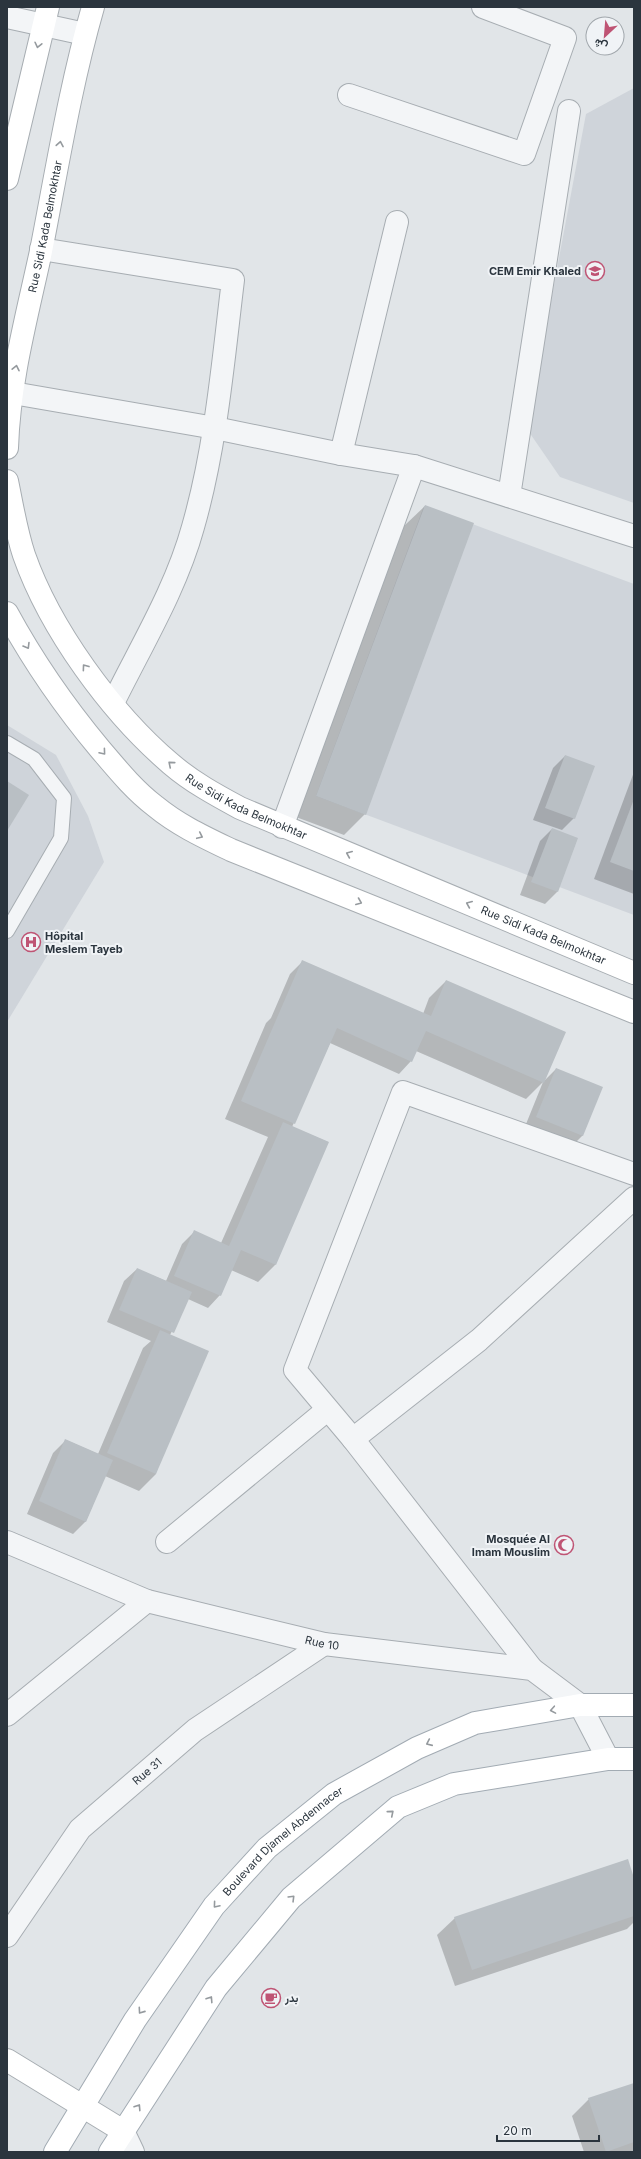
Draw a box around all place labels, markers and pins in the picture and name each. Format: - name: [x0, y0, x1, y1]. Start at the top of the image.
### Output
- school or university icon: CEM Emir Khaled: [584, 260, 606, 282]
- place label: CEM Emir Khaled: [489, 264, 581, 278]
- place label: Hôpital Meslem Tayeb: [45, 929, 123, 956]
- hospital icon: Hôpital Meslem Tayeb: [20, 931, 42, 953]
- place label: Mosquée Al Imam Mouslim: [472, 1532, 550, 1559]
- mosque icon: Mosquée Al Imam Mouslim: [553, 1534, 575, 1556]
- cafe icon: بدر: [260, 1987, 282, 2009]
- place label: بدر: [284, 1991, 298, 2005]

